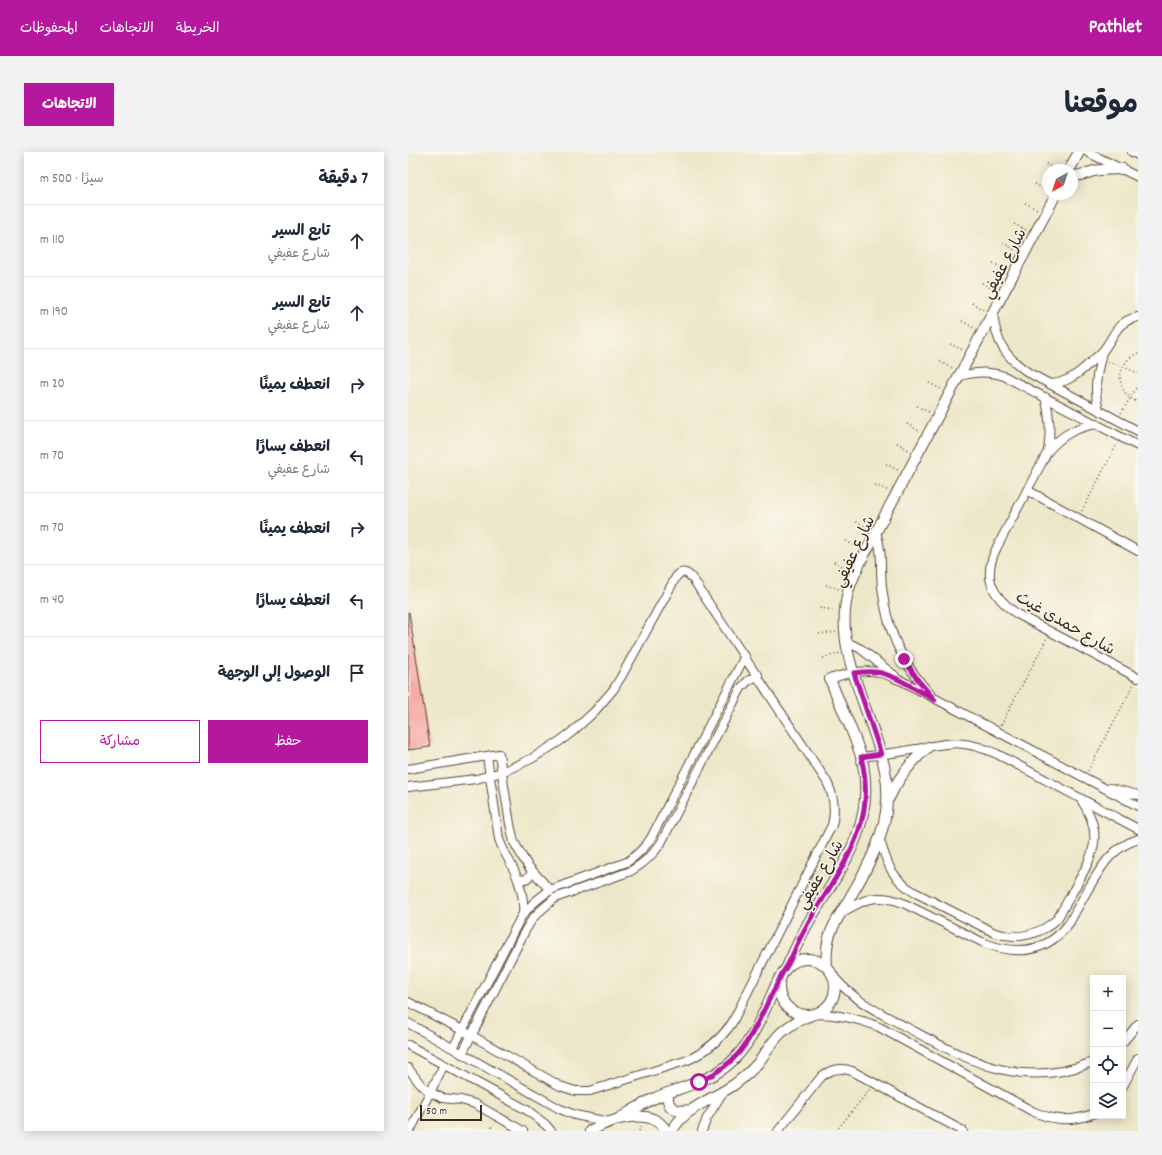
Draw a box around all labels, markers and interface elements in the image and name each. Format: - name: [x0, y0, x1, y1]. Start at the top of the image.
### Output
- text: Pathlet: [1089, 15, 1142, 42]
- text: المحفوظات: [20, 19, 78, 39]
- text: الاتجاهات: [100, 19, 154, 39]
- text: الخريطة: [176, 19, 219, 39]
- button: الاتجاهات: [24, 83, 114, 126]
- text: موقعنا: [1064, 87, 1138, 127]
- north arrow: [1042, 164, 1078, 200]
- text: 7 دقيقة: [318, 168, 368, 192]
- text: سيرًا · 500 m: [40, 170, 104, 189]
- text: تابع السير: [273, 221, 330, 243]
- street label: شارع عفيفي: [977, 225, 1034, 304]
- icon: ahead: [346, 230, 368, 252]
- text: 110 m: [40, 231, 65, 250]
- text: شارع عفيفي: [268, 245, 330, 264]
- text: تابع السير: [273, 293, 330, 315]
- icon: ahead: [346, 302, 368, 324]
- text: 190 m: [40, 303, 68, 322]
- text: شارع عفيفي: [268, 317, 330, 336]
- icon: right: [346, 374, 368, 396]
- text: 20 m: [40, 375, 65, 394]
- text: انعطف يمينًا: [260, 375, 330, 397]
- text: انعطف يسارًا: [256, 437, 330, 459]
- icon: left: [346, 446, 368, 468]
- text: 70 m: [40, 447, 64, 466]
- text: شارع عفيفي: [268, 461, 330, 480]
- street label: شارع عفيفي: [829, 512, 883, 592]
- icon: right: [346, 518, 368, 540]
- text: 70 m: [40, 519, 64, 538]
- text: انعطف يمينًا: [260, 519, 330, 541]
- street label: شارع حمدى غيث: [1011, 586, 1119, 662]
- icon: left: [346, 590, 368, 612]
- text: 40 m: [40, 591, 64, 610]
- text: انعطف يسارًا: [256, 591, 330, 613]
- route end: [895, 650, 913, 668]
- icon: arrive: [346, 662, 368, 684]
- text: الوصول إلى الوجهة: [218, 663, 330, 685]
- button: مشاركة: [40, 720, 200, 763]
- button: حفظ: [208, 720, 368, 763]
- street label: شارع عفيفي: [792, 836, 851, 915]
- map controls: [1090, 975, 1126, 1119]
- button: +: [1090, 975, 1126, 1011]
- button: −: [1090, 1011, 1126, 1047]
- button: locate: [1090, 1047, 1126, 1083]
- route start: [690, 1073, 708, 1091]
- button: layers: [1090, 1083, 1126, 1119]
- scale bar: [420, 1103, 482, 1122]
- text: 50 m: [426, 1104, 447, 1120]

